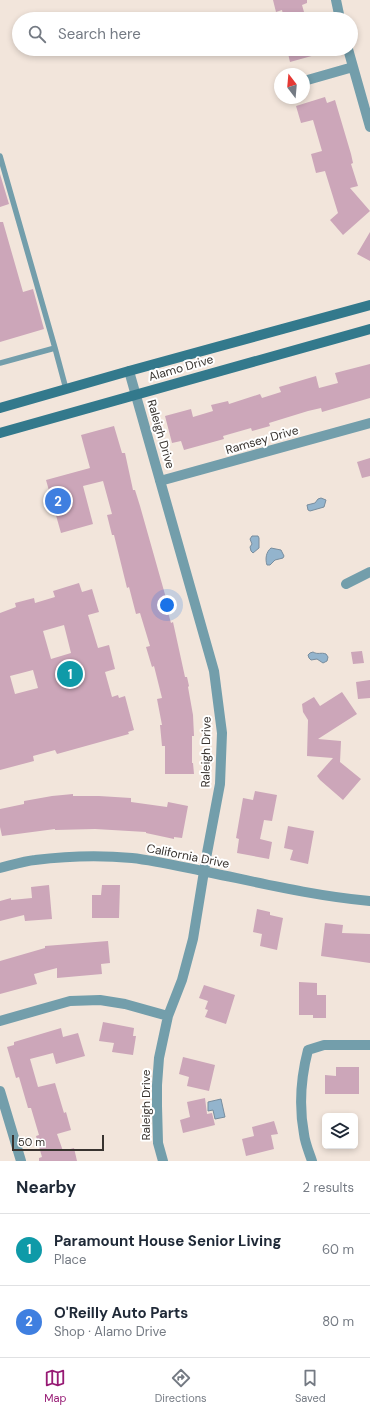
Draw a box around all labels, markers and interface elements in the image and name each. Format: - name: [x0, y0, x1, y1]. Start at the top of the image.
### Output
- search box: [12, 12, 358, 56]
- icon: search: [26, 23, 48, 45]
- text: Search here: [58, 24, 141, 44]
- north arrow: [274, 68, 310, 104]
- street label: Alamo Drive: [147, 351, 215, 385]
- street label: Raleigh Drive: [144, 398, 179, 471]
- street label: Ramsey Drive: [224, 422, 300, 458]
- pin: 2: [45, 486, 71, 516]
- your location: [157, 595, 177, 615]
- pin: 1: [57, 659, 83, 689]
- street label: Raleigh Drive: [197, 716, 215, 788]
- street label: California Drive: [145, 840, 231, 872]
- street label: Raleigh Drive: [138, 1069, 154, 1141]
- map controls: [322, 1113, 358, 1149]
- button: layers: [322, 1113, 358, 1149]
- scale bar: [12, 1133, 104, 1152]
- text: 50 m: [18, 1135, 45, 1149]
- text: Nearby: [16, 1176, 76, 1198]
- text: 2 results: [303, 1179, 354, 1196]
- text: Paramount House Senior Living: [54, 1231, 281, 1251]
- text: 1: [27, 1241, 31, 1258]
- text: 60 m: [322, 1241, 354, 1258]
- text: Place: [54, 1251, 86, 1268]
- text: O'Reilly Auto Parts: [54, 1303, 188, 1323]
- text: 2: [25, 1313, 33, 1330]
- text: 80 m: [322, 1313, 354, 1330]
- text: Shop · Alamo Drive: [54, 1323, 167, 1340]
- tab: Map: [44, 1367, 66, 1405]
- tab: Directions: [155, 1367, 207, 1405]
- tab: Saved: [295, 1367, 326, 1405]

